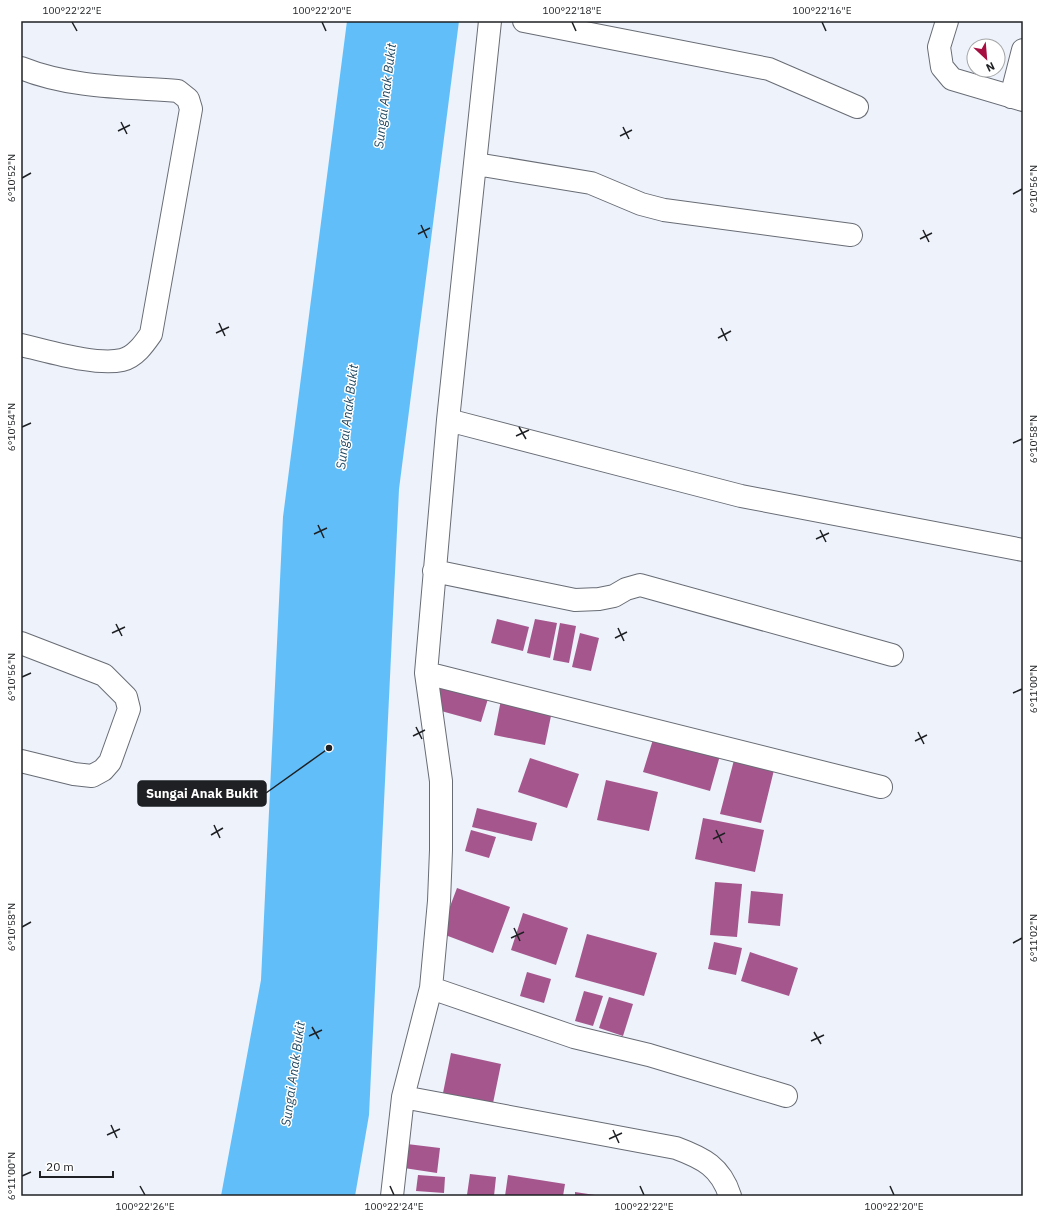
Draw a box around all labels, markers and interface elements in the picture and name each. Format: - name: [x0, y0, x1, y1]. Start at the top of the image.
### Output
- text: 100°22'22"E: [42, 4, 102, 17]
- text: 100°22'20"E: [292, 4, 352, 17]
- text: 100°22'18"E: [542, 4, 602, 17]
- text: 100°22'16"E: [792, 4, 852, 17]
- north arrow: [966, 38, 1006, 78]
- water label: Sungai Anak Bukit: [370, 42, 400, 149]
- text: N: [984, 59, 997, 75]
- text: 6°10'52"N: [5, 154, 18, 202]
- text: 6°10'56"N: [1027, 165, 1040, 213]
- water label: Sungai Anak Bukit: [332, 363, 362, 470]
- text: 6°10'54"N: [5, 403, 18, 451]
- text: 6°10'58"N: [1027, 415, 1040, 463]
- text: 6°10'56"N: [5, 653, 18, 701]
- text: 6°11'00"N: [1027, 665, 1040, 713]
- callout: Sungai Anak Bukit: [138, 781, 266, 806]
- text: Sungai Anak Bukit: [146, 785, 258, 802]
- text: 6°10'58"N: [5, 903, 18, 951]
- text: 6°11'02"N: [1027, 914, 1040, 962]
- water label: Sungai Anak Bukit: [277, 1020, 309, 1127]
- text: 6°11'00"N: [5, 1152, 18, 1200]
- scale bar: [40, 1153, 113, 1179]
- text: 20 m: [46, 1159, 74, 1174]
- text: 100°22'26"E: [115, 1200, 175, 1213]
- text: 100°22'24"E: [364, 1200, 424, 1213]
- text: 100°22'22"E: [614, 1200, 674, 1213]
- text: 100°22'20"E: [864, 1200, 924, 1213]

